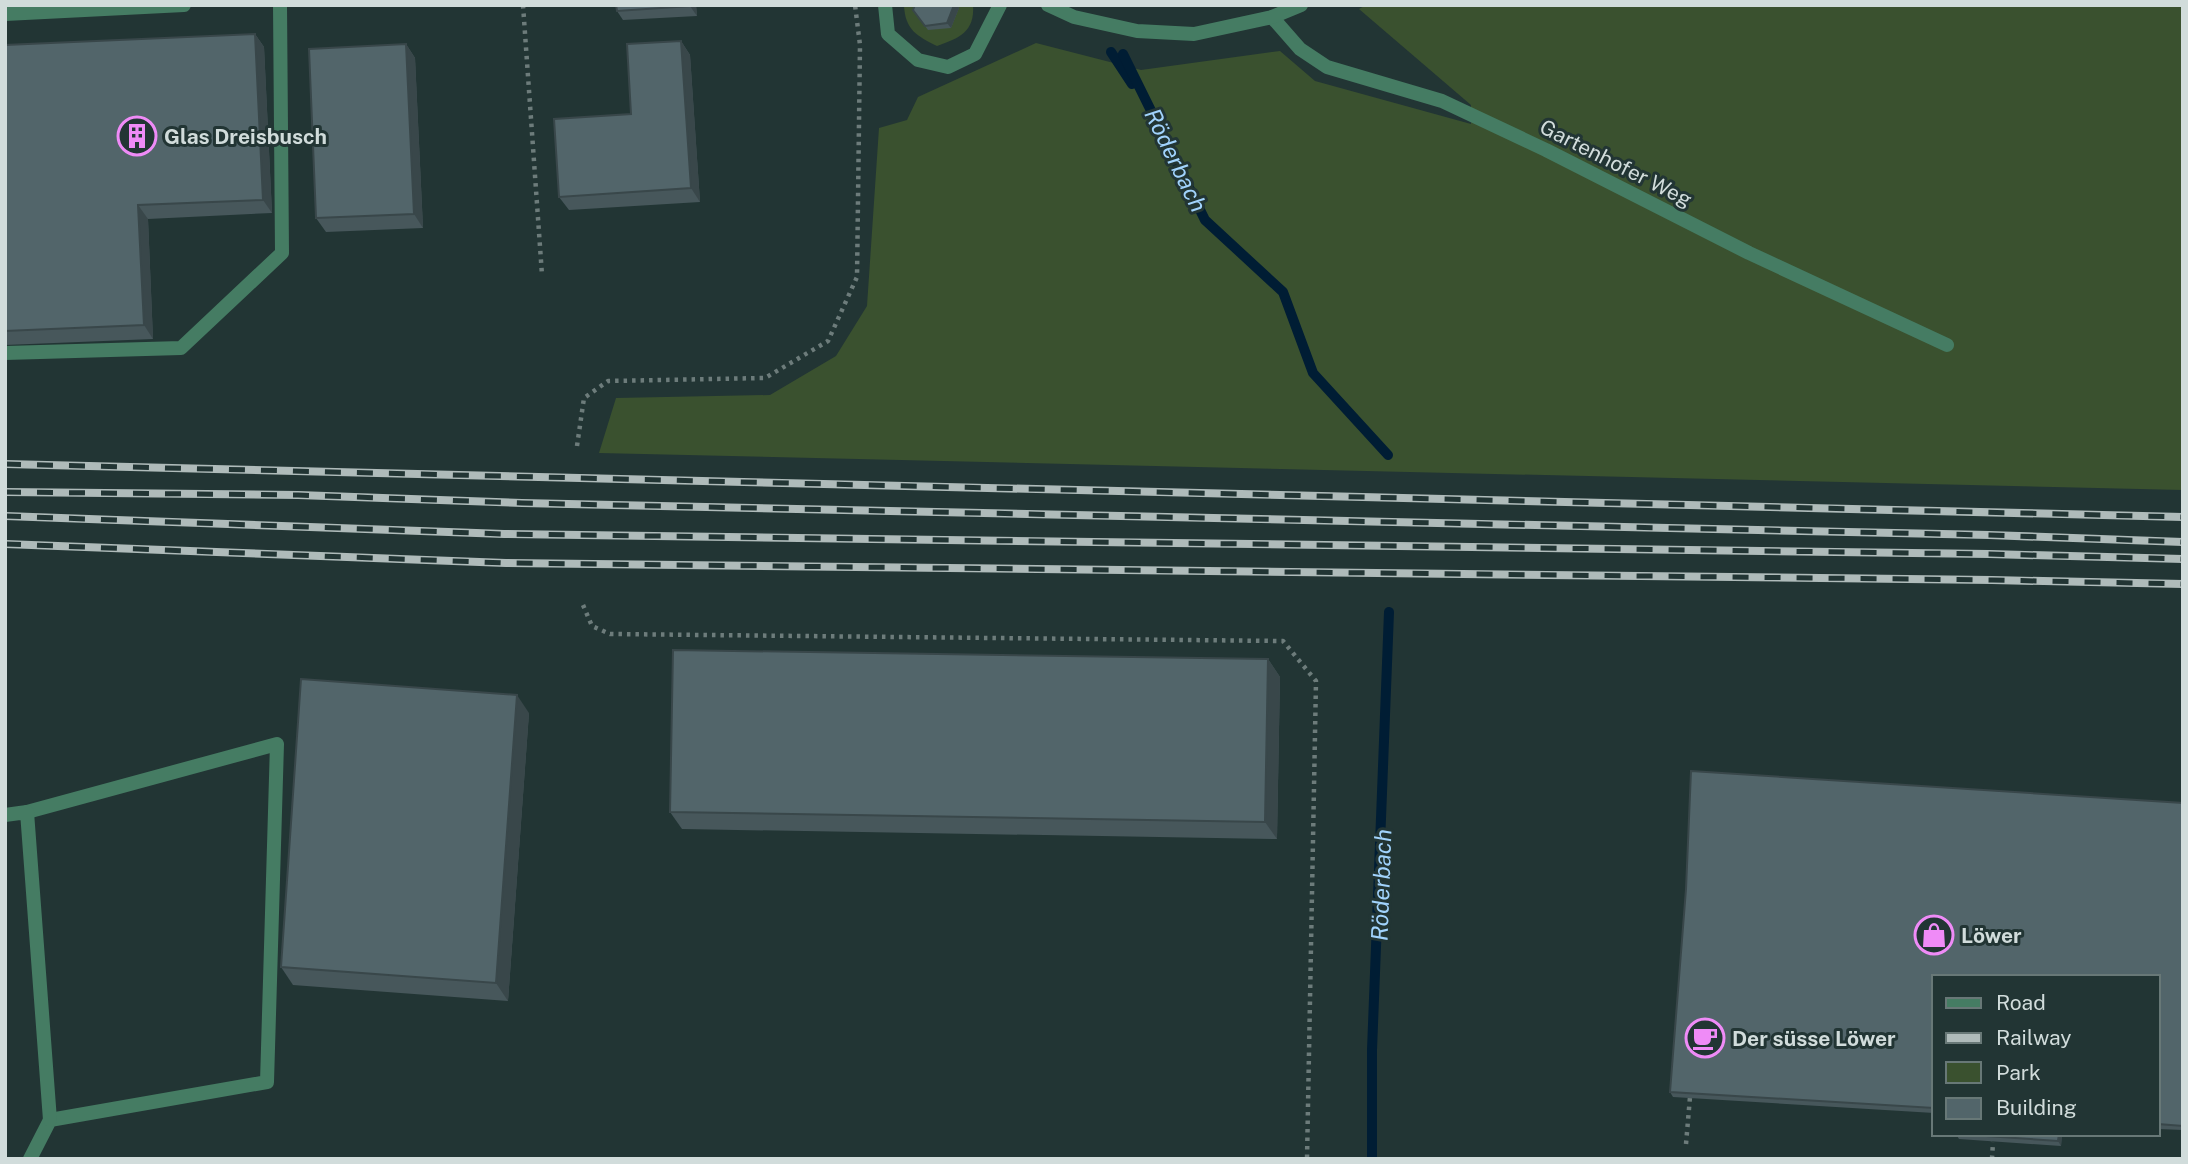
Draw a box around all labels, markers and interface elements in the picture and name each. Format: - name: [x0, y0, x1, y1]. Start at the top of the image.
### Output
- water label: Röderbach: [1139, 104, 1213, 216]
- street label: Gartenhofer Weg: [1536, 114, 1696, 212]
- building icon: Glas Dreisbusch: [116, 115, 158, 157]
- place label: Glas Dreisbusch: [164, 124, 327, 149]
- water label: Röderbach: [1366, 829, 1396, 941]
- shop icon: Löwer: [1913, 914, 1955, 956]
- place label: Löwer: [1961, 923, 2022, 948]
- legend: [1932, 975, 2160, 1136]
- text: Road: [1996, 990, 2046, 1015]
- cafe icon: Der süsse Löwer: [1684, 1017, 1726, 1059]
- text: Railway: [1996, 1025, 2072, 1050]
- place label: Der süsse Löwer: [1732, 1026, 1896, 1051]
- text: Park: [1996, 1060, 2041, 1085]
- text: Building: [1996, 1095, 2077, 1120]

